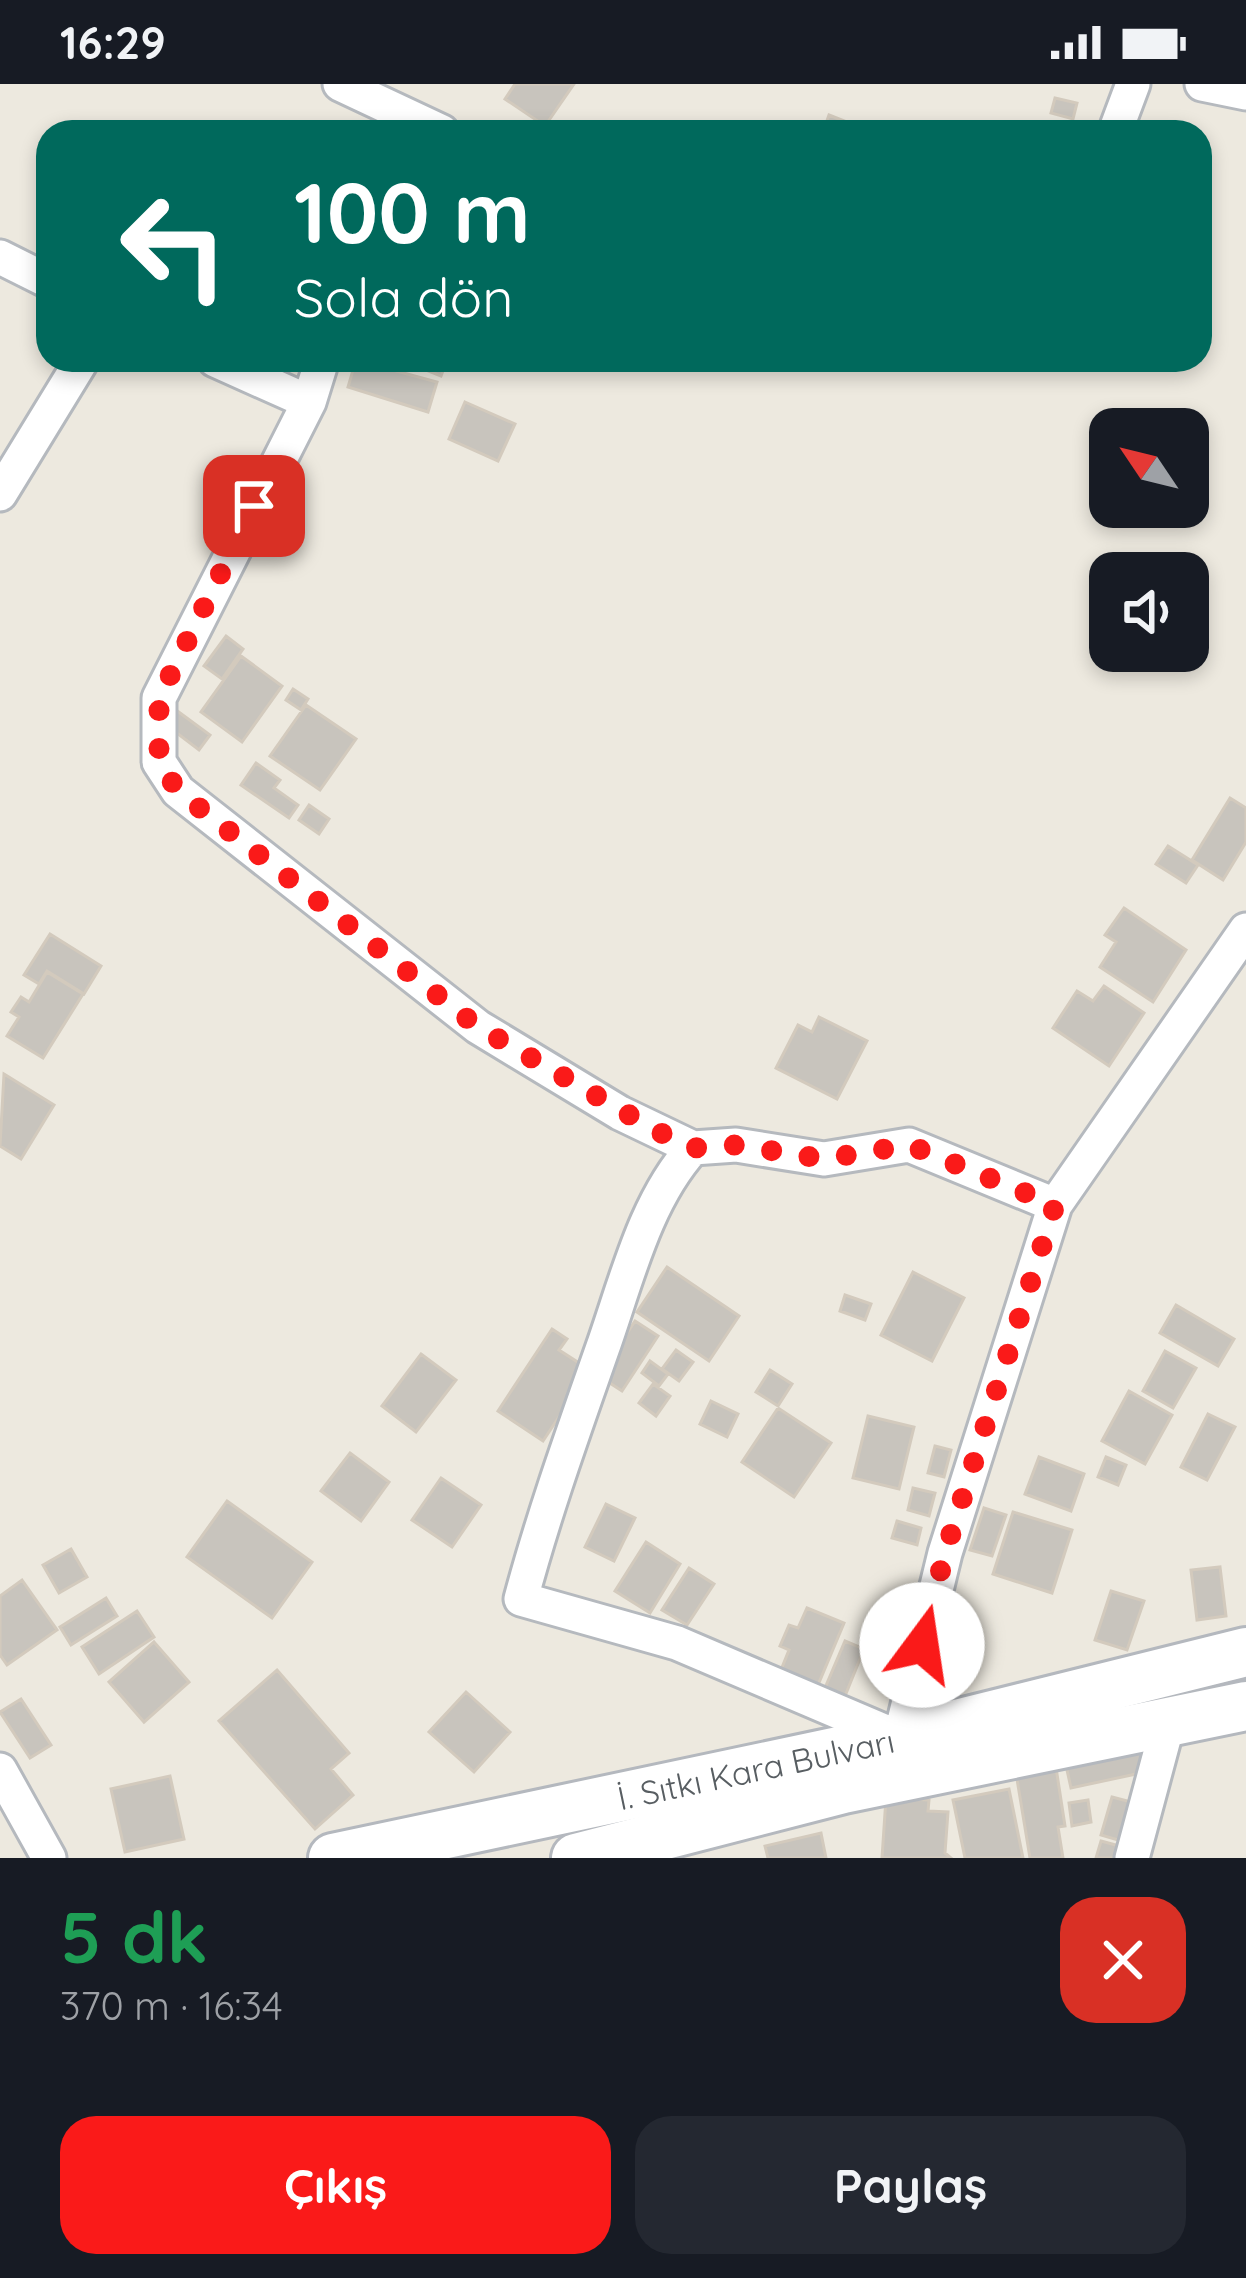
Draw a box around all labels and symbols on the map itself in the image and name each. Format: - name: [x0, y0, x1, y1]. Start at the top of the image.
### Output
- north arrow: [1089, 408, 1209, 528]
- pin: [203, 455, 305, 557]
- position arrow: [859, 1582, 985, 1708]
- street label: İ. Sıtkı Kara Bulvarı: [614, 1719, 898, 1818]

